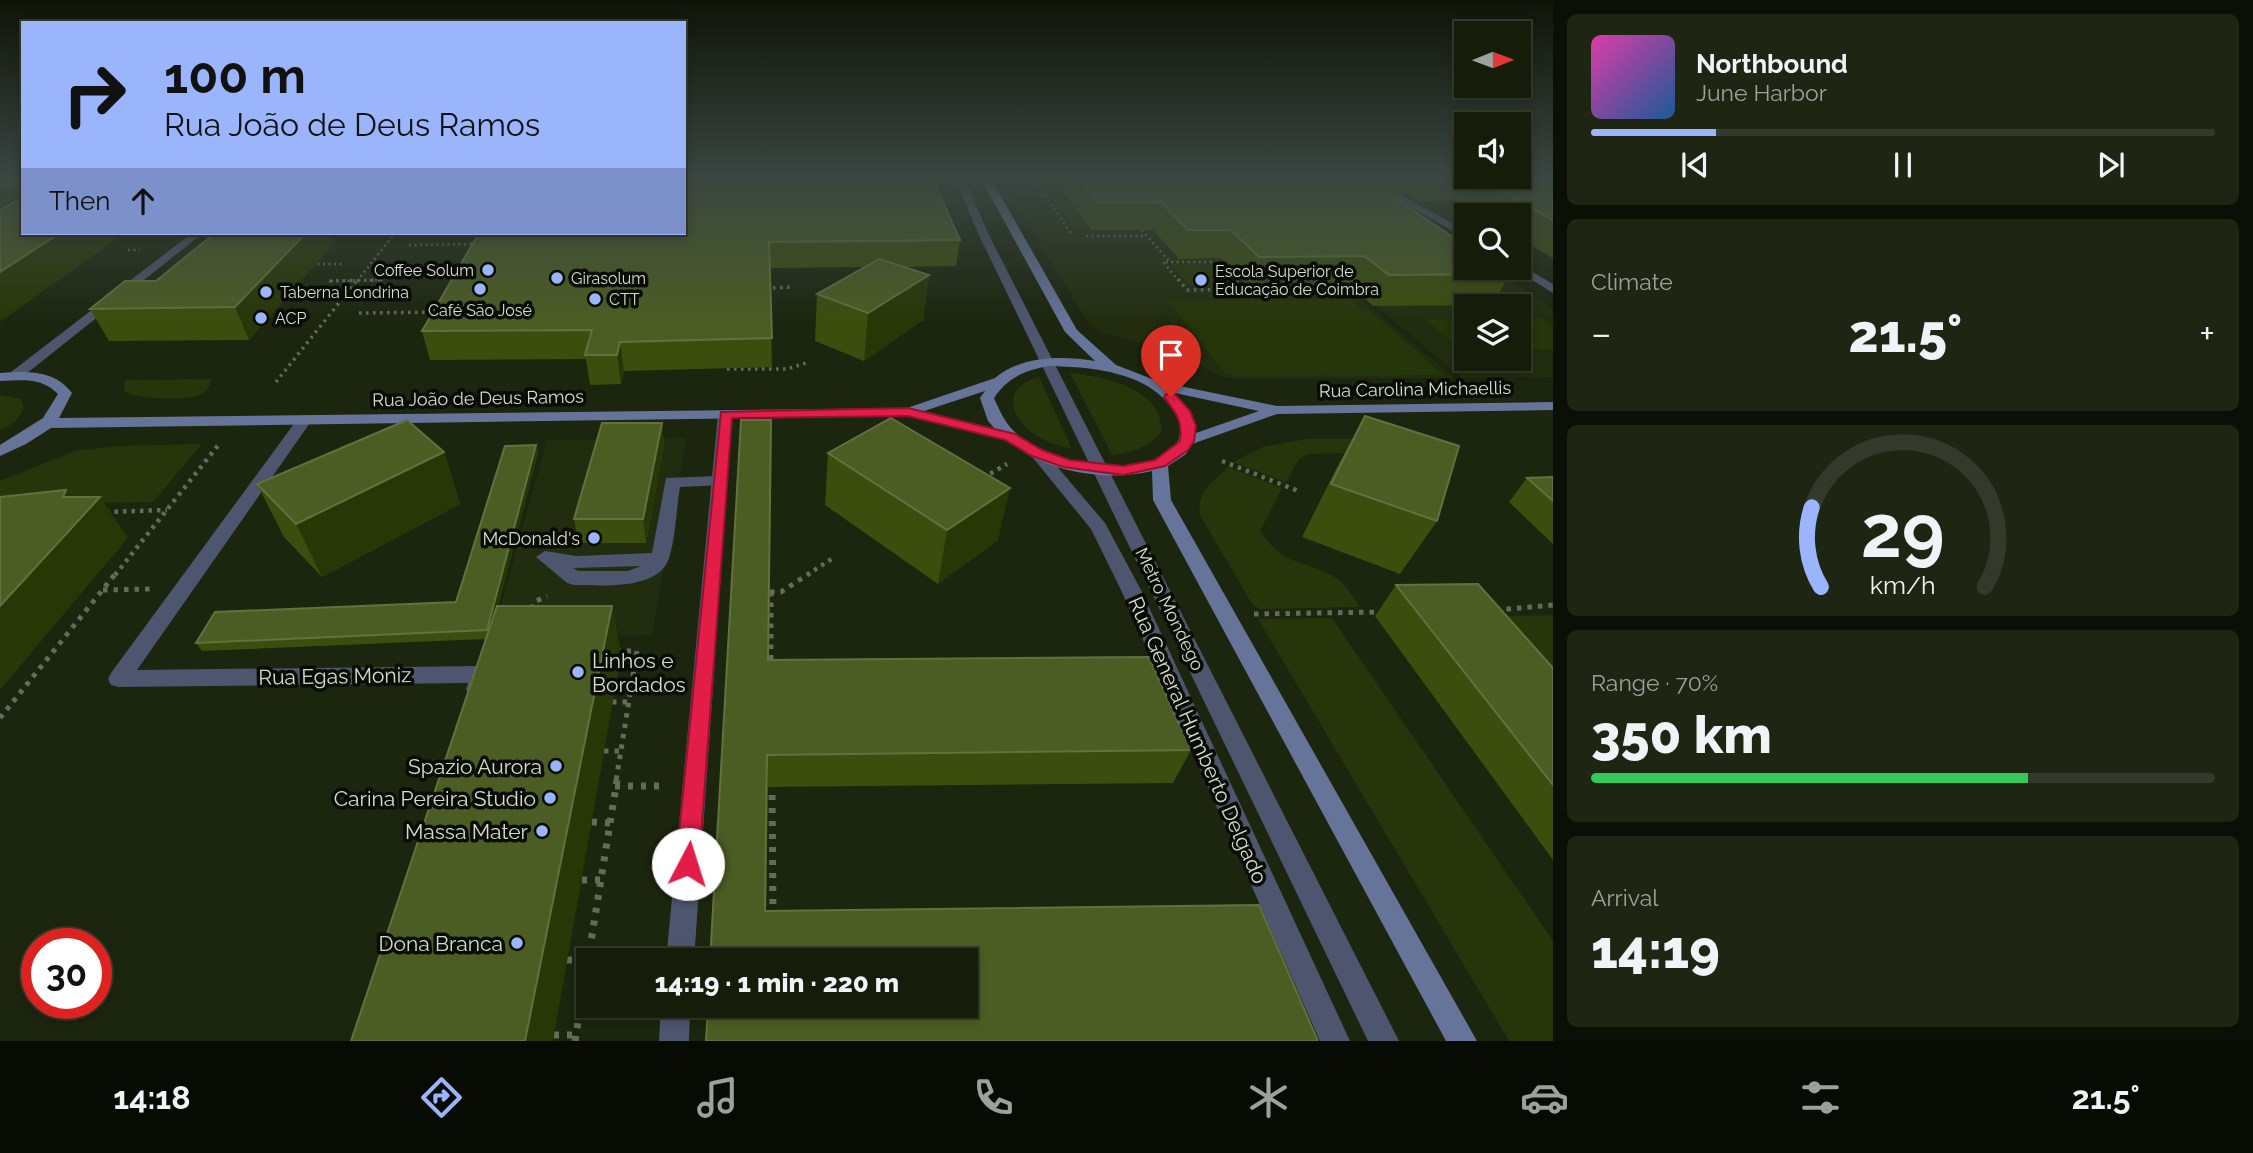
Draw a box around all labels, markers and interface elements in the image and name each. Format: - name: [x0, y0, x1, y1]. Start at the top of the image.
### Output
- north arrow: [1454, 21, 1531, 98]
- map controls: [1454, 21, 1531, 371]
- text: 100 m: [164, 47, 306, 104]
- icon: right: [49, 49, 140, 140]
- text: Northbound: [1696, 49, 1848, 79]
- text: June Harbor: [1696, 79, 1827, 106]
- text: Rua João de Deus Ramos: [164, 106, 540, 143]
- button: sound: [1454, 112, 1531, 189]
- icon: previous: [1676, 146, 1714, 184]
- icon: pause: [1884, 146, 1922, 184]
- icon: next: [2092, 146, 2130, 184]
- icon: ahead: [124, 182, 162, 220]
- text: Then: [49, 186, 110, 216]
- button: search: [1454, 203, 1531, 280]
- place label: Coffee Solum: [374, 261, 474, 280]
- marker: Coffee Solum: [480, 262, 496, 278]
- place label: Escola Superior de Educação de Coimbra: [1215, 262, 1379, 299]
- text: Climate: [1591, 268, 1673, 295]
- place label: Girasolum: [571, 269, 646, 288]
- marker: Girasolum: [549, 270, 565, 286]
- marker: Escola Superior de Educação de Coimbra: [1193, 272, 1209, 288]
- marker: Café São José: [472, 281, 488, 297]
- place label: Taberna Londrina: [280, 283, 409, 302]
- marker: Taberna Londrina: [258, 284, 274, 300]
- place label: CTT: [609, 290, 640, 309]
- marker: CTT: [587, 291, 603, 307]
- button: layers: [1454, 294, 1531, 371]
- place label: Café São José: [428, 301, 532, 320]
- text: 21.5°: [1848, 303, 1962, 364]
- place label: ACP: [275, 309, 306, 328]
- marker: ACP: [253, 310, 269, 326]
- text: −: [1591, 311, 1611, 356]
- text: +: [2199, 311, 2215, 356]
- pin: [1141, 325, 1201, 397]
- icon: arrive: [1152, 336, 1190, 374]
- street label: Rua Carolina Michaellis: [1319, 377, 1512, 401]
- street label: Rua João de Deus Ramos: [372, 386, 584, 410]
- text: 29: [1861, 489, 1945, 574]
- place label: McDonald's: [482, 528, 580, 549]
- marker: McDonald's: [586, 530, 602, 546]
- street label: Metro Mondego: [1131, 544, 1209, 674]
- text: km/h: [1870, 569, 1936, 599]
- street label: Rua General Humberto Delgado: [1123, 593, 1273, 887]
- place label: Linhos e Bordados: [592, 648, 686, 697]
- street label: Rua Egas Moniz: [258, 662, 412, 690]
- marker: Linhos e Bordados: [570, 664, 586, 680]
- text: Range · 70%: [1591, 669, 1718, 696]
- text: 350 km: [1591, 704, 1772, 765]
- place label: Spazio Aurora: [408, 754, 542, 779]
- marker: Spazio Aurora: [548, 758, 564, 774]
- place label: Carina Pereira Studio: [334, 786, 536, 811]
- marker: Carina Pereira Studio: [542, 790, 558, 806]
- place label: Massa Mater: [405, 819, 529, 844]
- marker: Massa Mater: [534, 823, 550, 839]
- position arrow: [651, 827, 725, 901]
- text: Arrival: [1591, 884, 1658, 911]
- text: 14:19: [1591, 919, 1720, 980]
- speed limit sign: 30: [21, 928, 112, 1019]
- place label: Dona Branca: [378, 931, 503, 956]
- marker: Dona Branca: [509, 935, 525, 951]
- text: 14:19 · 1 min · 220 m: [655, 968, 899, 998]
- icon: directions: [417, 1073, 466, 1122]
- icon: music: [693, 1073, 742, 1122]
- icon: phone: [969, 1073, 1018, 1122]
- icon: climate: [1244, 1073, 1293, 1122]
- icon: car: [1520, 1073, 1569, 1122]
- icon: filters: [1796, 1073, 1845, 1122]
- text: 14:18: [113, 1079, 190, 1116]
- text: 21.5°: [2072, 1079, 2140, 1116]

